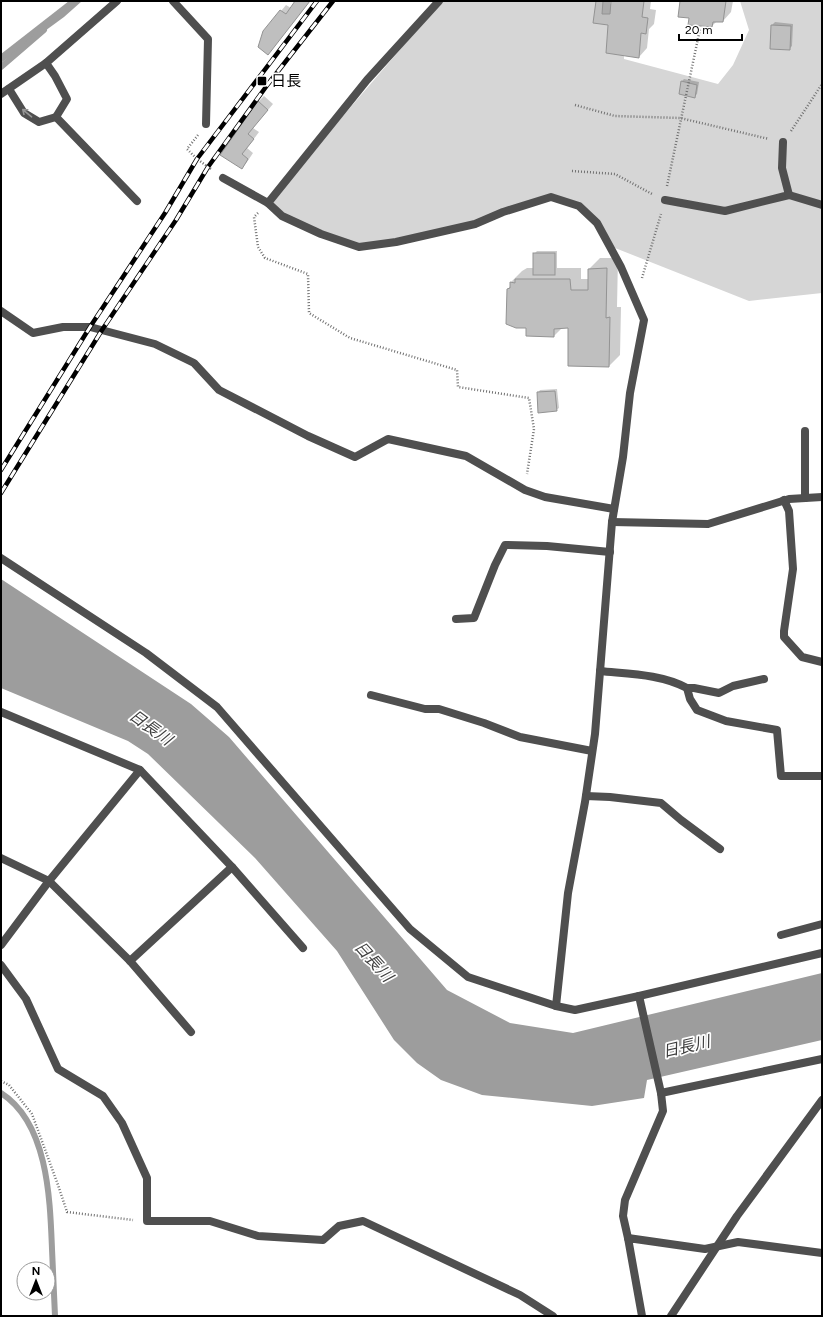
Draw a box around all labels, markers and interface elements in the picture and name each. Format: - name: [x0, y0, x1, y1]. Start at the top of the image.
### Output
- scale bar: [679, 16, 742, 42]
- text: 20 m: [685, 23, 713, 37]
- place label: 日長: [271, 72, 301, 90]
- marker: 日長: [256, 75, 268, 87]
- one-way arrow: [22, 109, 32, 118]
- water label: 日長川: [126, 706, 177, 750]
- water label: 日長川: [351, 937, 398, 987]
- water label: 日長川: [661, 1031, 714, 1061]
- north arrow: [16, 1261, 56, 1301]
- text: N: [32, 1265, 40, 1278]

